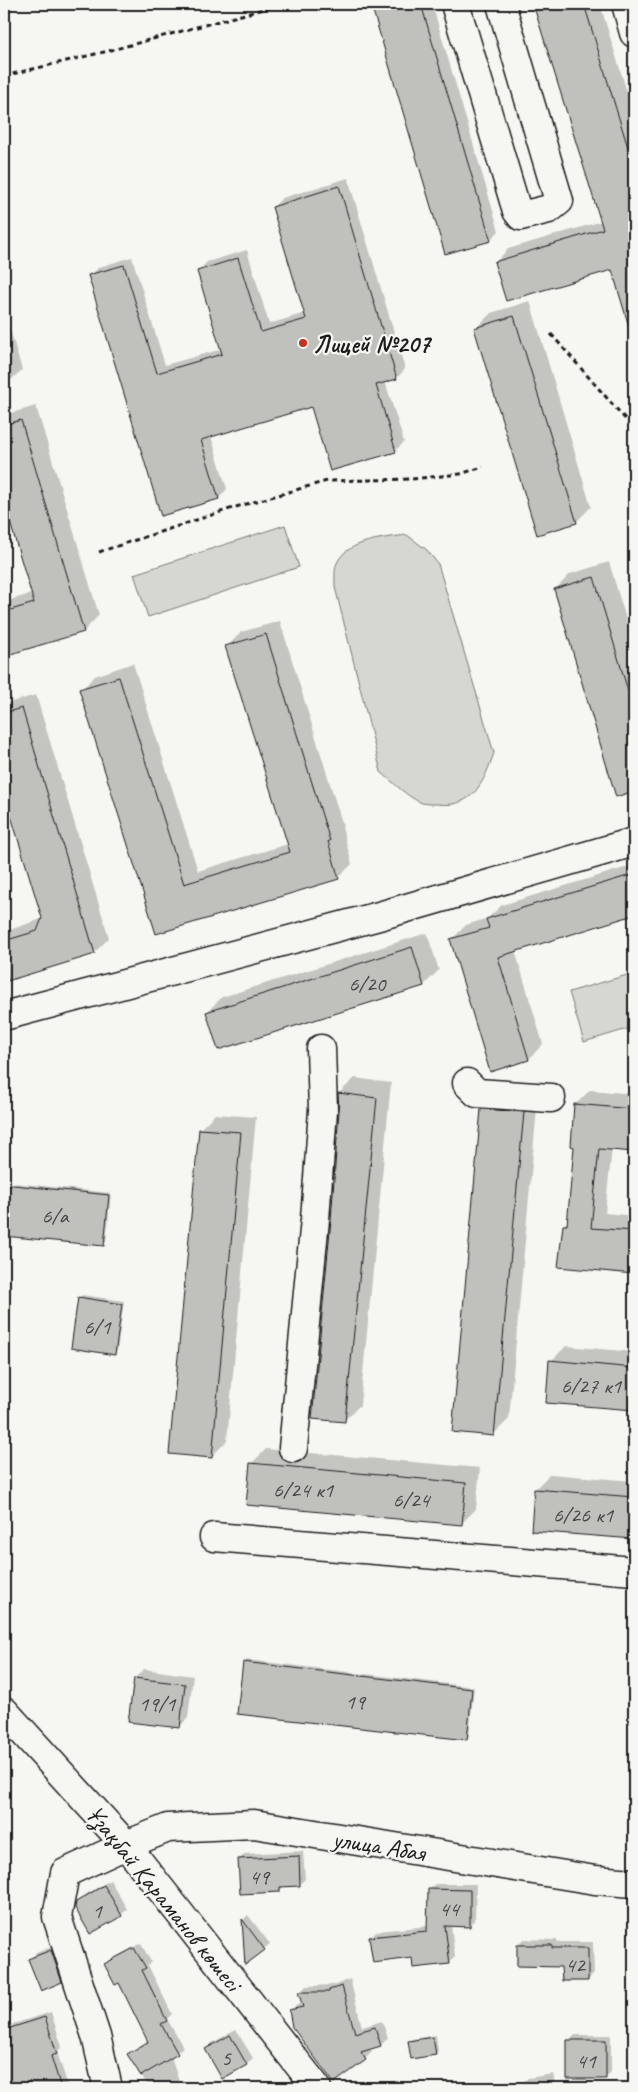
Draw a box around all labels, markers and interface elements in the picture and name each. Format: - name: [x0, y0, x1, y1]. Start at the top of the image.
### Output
- place label: Лицей №207: [313, 328, 433, 360]
- marker: Лицей №207: [297, 337, 309, 349]
- house number: 6/20: [349, 970, 388, 998]
- house number: 6/а: [42, 1202, 70, 1230]
- house number: 6/1: [83, 1313, 112, 1341]
- house number: 6/27 к1: [561, 1372, 622, 1400]
- house number: 6/24 к1: [273, 1476, 334, 1504]
- house number: 6/24: [393, 1486, 432, 1514]
- house number: 6/26 к1: [553, 1501, 614, 1529]
- house number: 19: [345, 1688, 367, 1716]
- house number: 19/1: [139, 1690, 177, 1718]
- street label: Ұзақбай Қараманов көшесі: [77, 1798, 251, 2001]
- street label: улица Абая: [329, 1823, 429, 1869]
- house number: 49: [249, 1863, 271, 1891]
- house number: 44: [439, 1895, 461, 1923]
- house number: 1: [92, 1897, 103, 1925]
- house number: 42: [565, 1951, 587, 1979]
- house number: 5: [221, 2044, 232, 2072]
- house number: 41: [576, 2047, 597, 2075]

